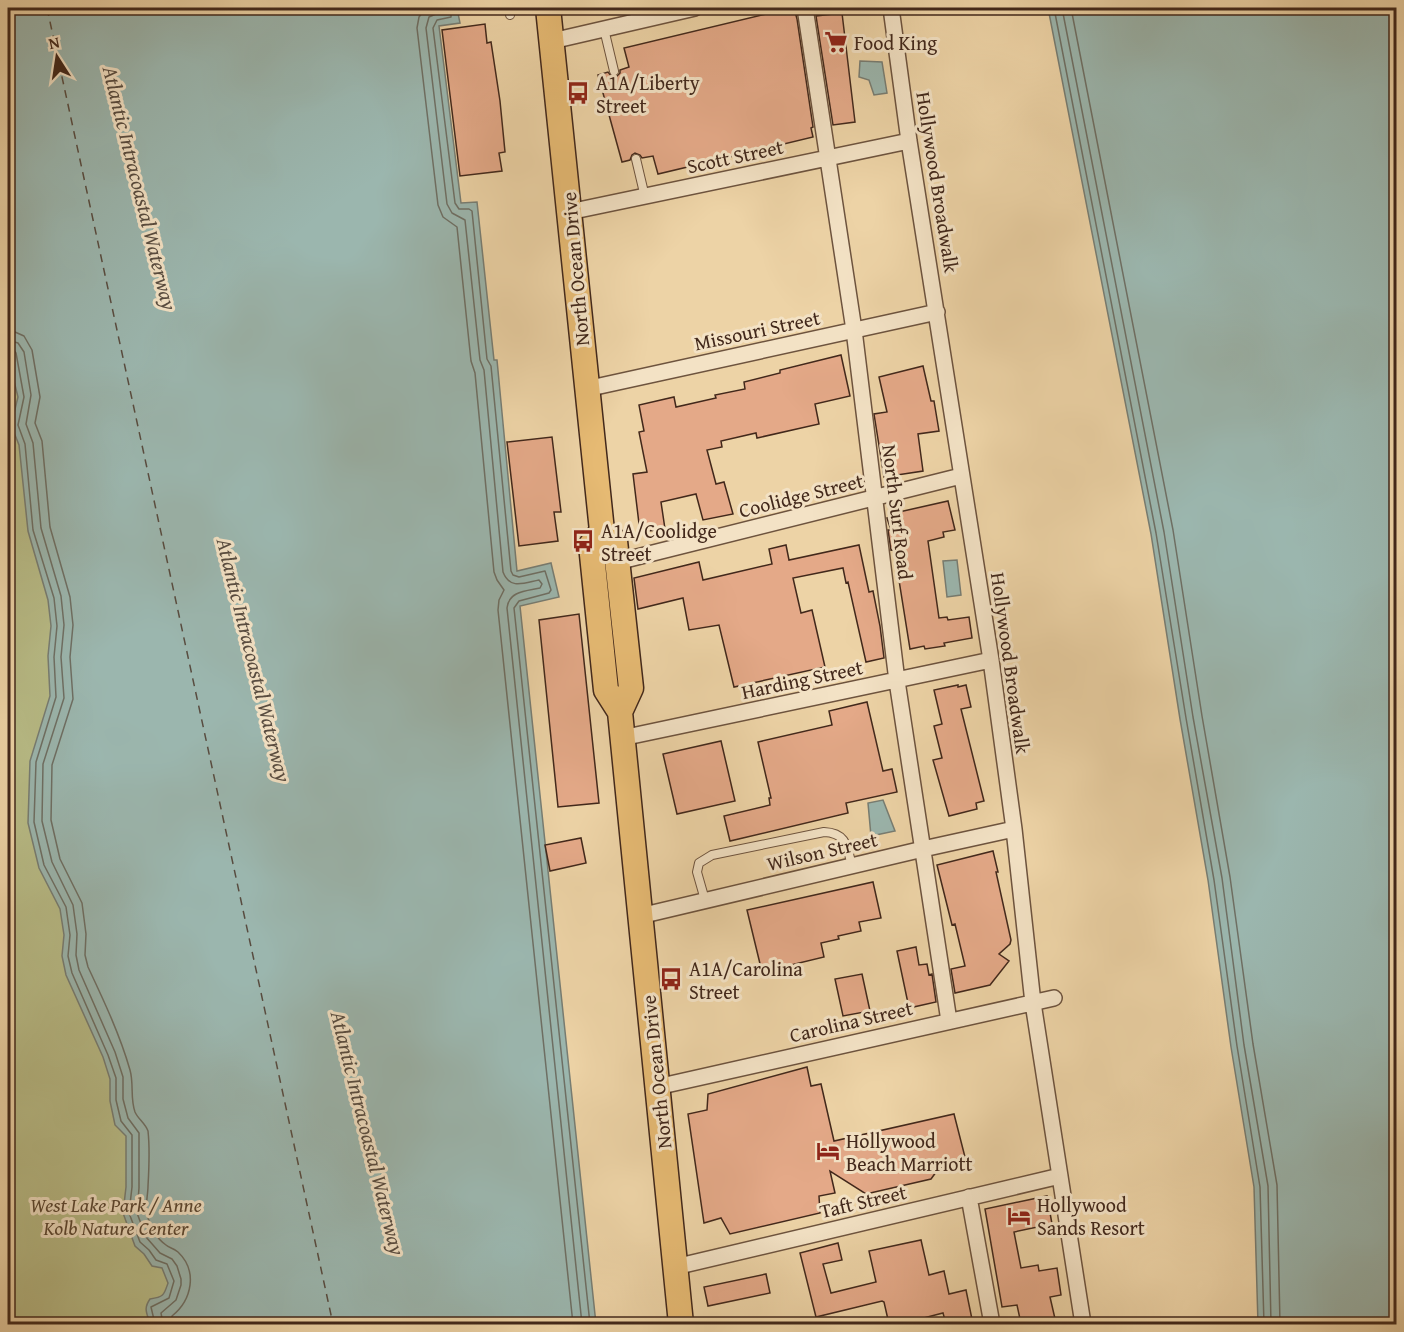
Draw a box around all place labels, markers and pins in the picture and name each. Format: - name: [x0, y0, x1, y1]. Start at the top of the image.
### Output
- place label: Food King: [854, 28, 937, 57]
- supermarket icon: Food King: [823, 29, 849, 55]
- place label: A1A/Liberty Street: [596, 68, 700, 120]
- bus stop icon: A1A/Liberty Street: [565, 80, 591, 106]
- place label: A1A/Coolidge Street: [601, 516, 717, 568]
- bus stop icon: A1A/Coolidge Street: [570, 528, 596, 554]
- place label: A1A/Carolina Street: [689, 954, 803, 1006]
- bus stop icon: A1A/Carolina Street: [658, 966, 684, 992]
- place label: Hollywood Beach Marriott: [846, 1126, 973, 1178]
- hotel icon: Hollywood Beach Marriott: [815, 1138, 841, 1164]
- place label: Hollywood Sands Resort: [1037, 1190, 1145, 1242]
- hotel icon: Hollywood Sands Resort: [1006, 1203, 1032, 1229]

